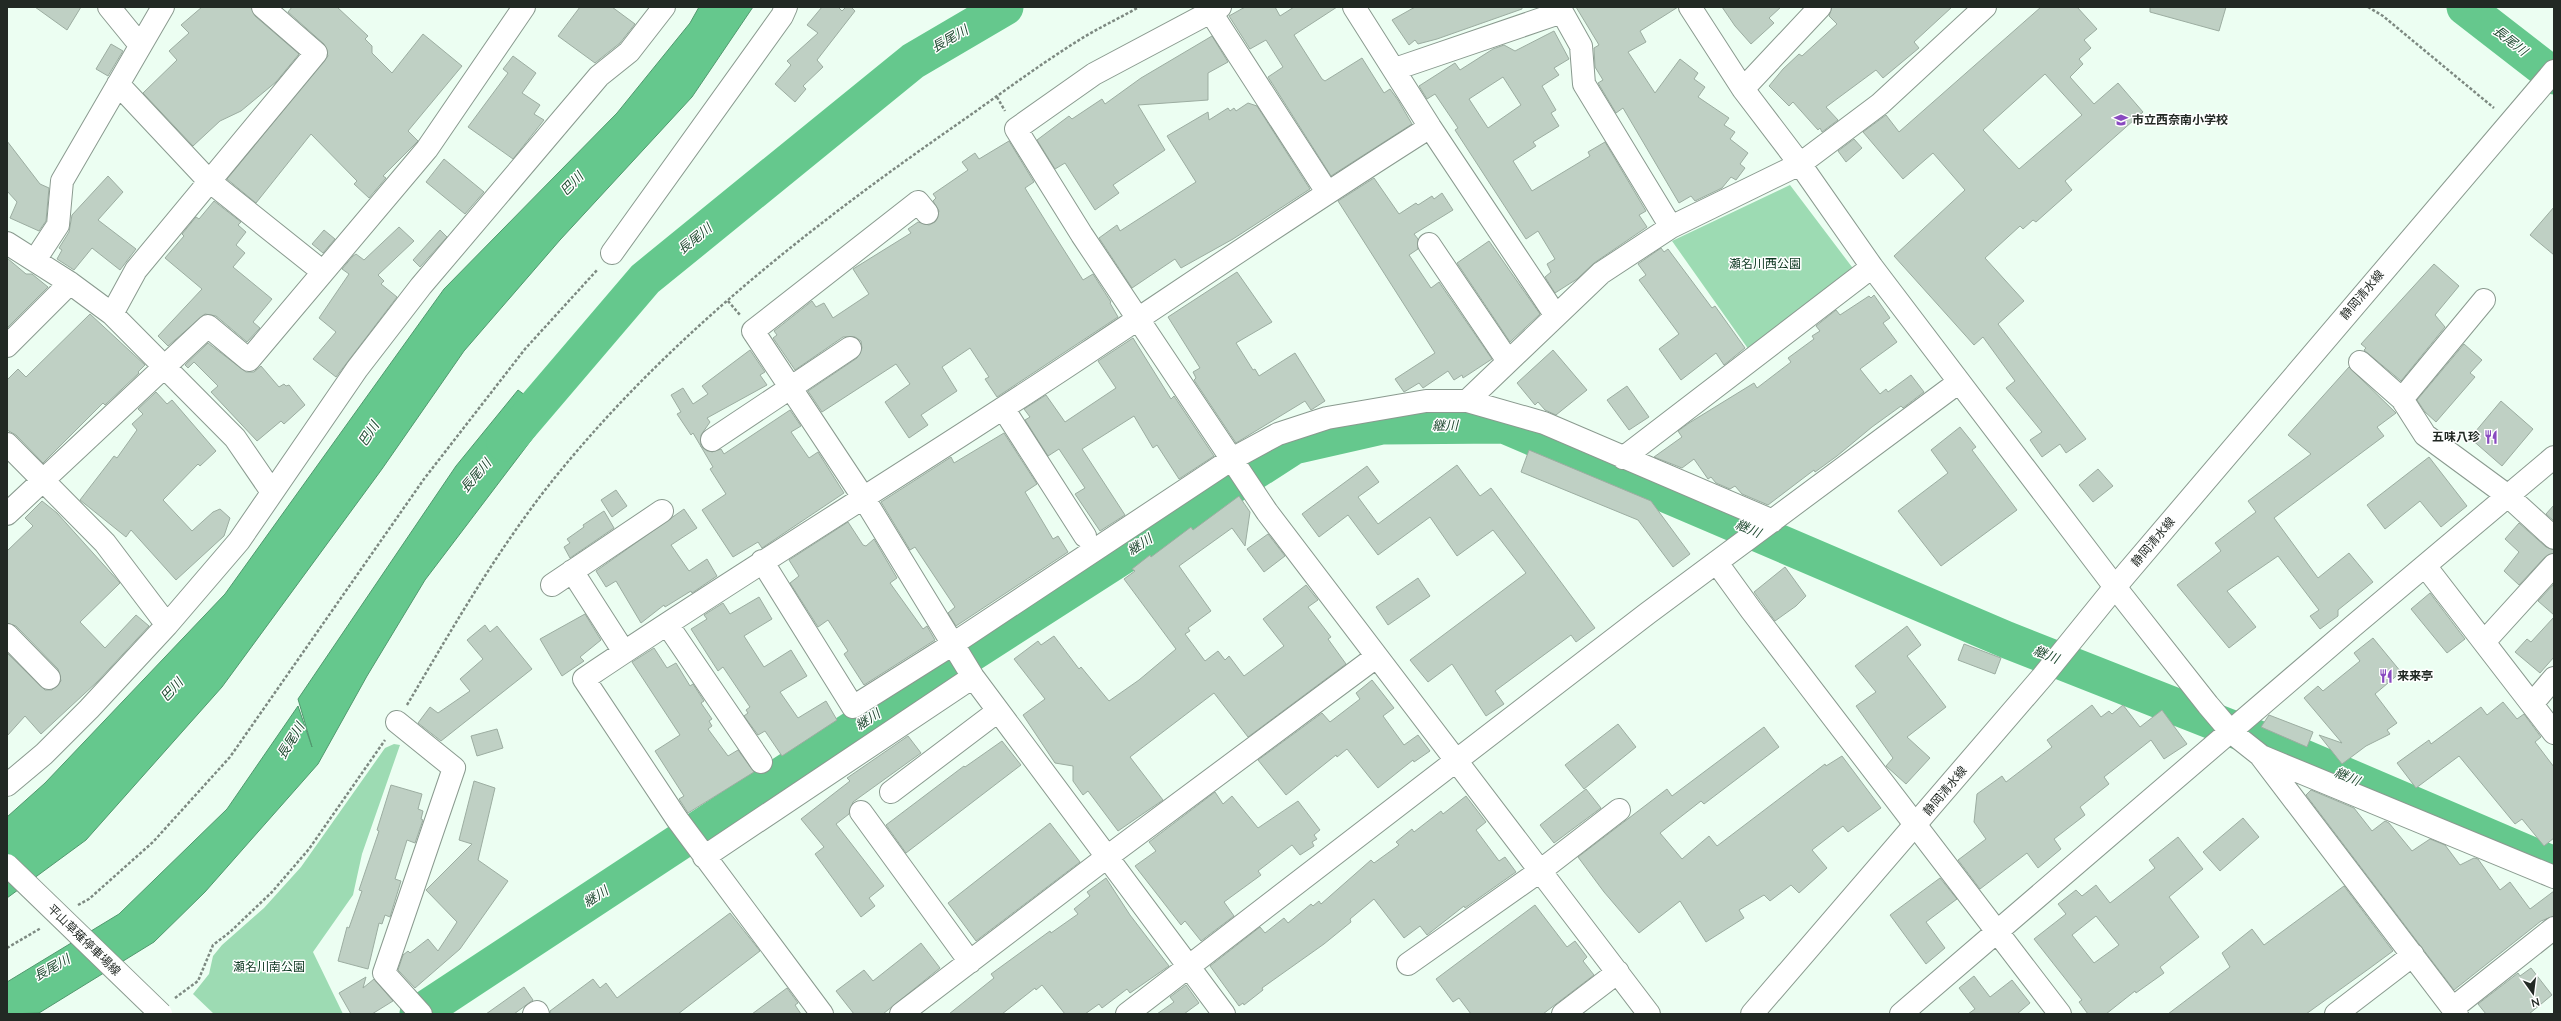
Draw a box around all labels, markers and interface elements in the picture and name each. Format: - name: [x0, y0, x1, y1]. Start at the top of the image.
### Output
- water label: 長尾川: [929, 20, 973, 57]
- water label: 長尾川: [2489, 22, 2532, 61]
- school or university icon: 市立西奈南小学校: [2113, 112, 2129, 128]
- place label: 市立西奈南小学校: [2132, 112, 2228, 128]
- water label: 巴川: [556, 167, 589, 200]
- water label: 長尾川: [674, 218, 717, 258]
- park label: 瀬名川西公園: [1729, 256, 1801, 272]
- street label: 静岡清水線: [2337, 267, 2387, 323]
- water label: 巴川: [354, 417, 385, 450]
- water label: 継川: [1432, 417, 1460, 435]
- place label: 五味八珍: [2432, 429, 2480, 445]
- restaurant icon: 五味八珍: [2483, 429, 2499, 445]
- water label: 長尾川: [456, 454, 497, 497]
- street label: 静岡清水線: [2128, 514, 2178, 570]
- water label: 継川: [1733, 516, 1765, 543]
- water label: 継川: [1124, 529, 1157, 560]
- water label: 継川: [2031, 642, 2063, 669]
- restaurant icon: 来来亭: [2378, 668, 2394, 684]
- place label: 来来亭: [2397, 668, 2433, 684]
- water label: 巴川: [157, 673, 189, 706]
- water label: 継川: [852, 704, 885, 735]
- water label: 長尾川: [273, 718, 310, 762]
- street label: 静岡清水線: [1920, 763, 1970, 819]
- water label: 継川: [2332, 764, 2364, 791]
- water label: 継川: [580, 881, 613, 912]
- street label: 平山草薙停車場線: [44, 901, 124, 979]
- water label: 長尾川: [31, 950, 75, 985]
- park label: 瀬名川南公園: [233, 959, 305, 975]
- north arrow: [2513, 973, 2553, 1013]
- text: N: [2529, 994, 2541, 1010]

